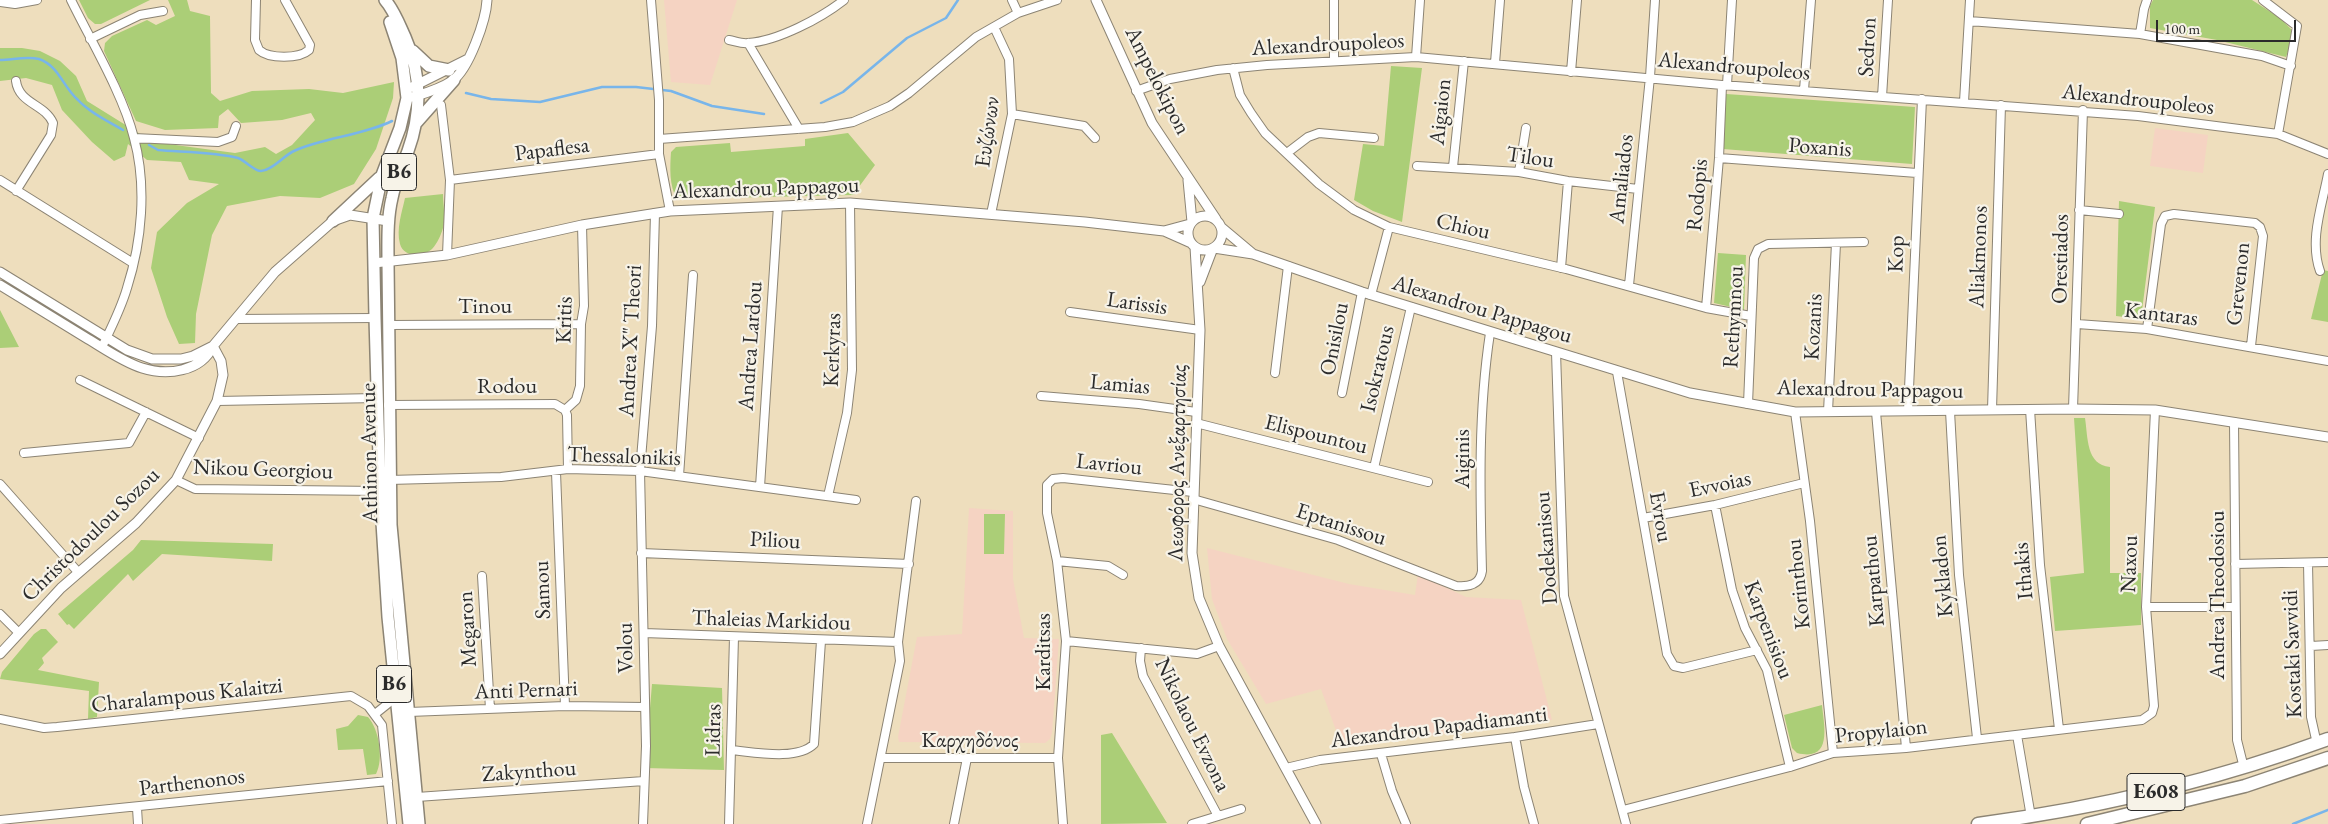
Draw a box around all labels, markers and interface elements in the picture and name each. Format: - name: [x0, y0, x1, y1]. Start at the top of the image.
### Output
- scale bar: [2158, 10, 2298, 42]
- street label: Sedron: [1853, 17, 1883, 77]
- text: 100 m: [2164, 19, 2200, 38]
- street label: Ampelokipon: [1118, 23, 1196, 139]
- street label: Alexandroupoleos: [1251, 28, 1405, 62]
- street label: Alexandroupoleos: [1657, 47, 1811, 87]
- street label: Aigaion: [1424, 77, 1458, 147]
- street label: Alexandroupoleos: [2061, 79, 2215, 121]
- street label: Ευζώνων: [970, 95, 1006, 169]
- street label: Papaflesa: [513, 132, 591, 168]
- street label: Amaliados: [1604, 133, 1640, 225]
- street label: Poxanis: [1788, 133, 1852, 163]
- street label: Tilou: [1504, 142, 1556, 174]
- road number: B6: [382, 154, 416, 190]
- street label: Rodopis: [1682, 158, 1714, 232]
- street label: Alexandrou Pappagou: [672, 173, 860, 205]
- street label: Aliakmonos: [1964, 205, 1994, 309]
- street label: Chiou: [1433, 208, 1493, 246]
- street label: Orestiados: [2047, 214, 2075, 304]
- street label: Kop: [1883, 235, 1911, 273]
- street label: Grevenon: [2221, 241, 2257, 327]
- street label: Andrea X" Theori: [614, 264, 648, 418]
- street label: Rethymnou: [1718, 265, 1750, 369]
- street label: Alexandrou Pappagou: [1389, 270, 1575, 350]
- street label: Andrea Lardou: [733, 280, 769, 412]
- street label: Larissis: [1105, 287, 1169, 321]
- street label: Kozanis: [1799, 293, 1829, 361]
- street label: Tinou: [458, 294, 512, 320]
- street label: Kritis: [551, 296, 579, 344]
- street label: Kantaras: [2123, 297, 2199, 333]
- street label: Onisilou: [1315, 300, 1355, 378]
- street label: Kerkyras: [819, 313, 847, 387]
- street label: Isokratous: [1355, 323, 1401, 415]
- street label: Λεωφόρος Ανεξαρτησίας: [1163, 364, 1193, 562]
- street label: Lamias: [1089, 369, 1151, 401]
- street label: Rodou: [477, 374, 537, 400]
- street label: Alexandrou Pappagou: [1776, 375, 1964, 405]
- street label: Athinon Avenue: [356, 383, 384, 523]
- street label: Elispountou: [1262, 409, 1370, 461]
- street label: Aiginis: [1450, 429, 1476, 489]
- street label: Thessalonikis: [567, 442, 681, 472]
- street label: Lavriou: [1075, 448, 1143, 482]
- street label: Nikou Georgiou: [193, 454, 333, 486]
- street label: Christodoulou Sozou: [16, 462, 166, 608]
- street label: Evvoias: [1687, 466, 1753, 504]
- street label: Evrou: [1643, 489, 1677, 545]
- street label: Dodekanisou: [1530, 491, 1564, 605]
- street label: Eptanissou: [1293, 498, 1389, 552]
- street label: Andrea Theodosiou: [2205, 510, 2231, 680]
- street label: Piliou: [749, 526, 801, 556]
- street label: Karpathou: [1857, 534, 1891, 628]
- street label: Kykladon: [1926, 534, 1960, 618]
- street label: Naxou: [2116, 535, 2144, 593]
- street label: Korinthou: [1781, 537, 1817, 631]
- street label: Ithakis: [2008, 541, 2040, 601]
- street label: Samou: [529, 560, 557, 620]
- street label: Karpenisiou: [1737, 577, 1799, 683]
- street label: Kostaki Savvidi: [2278, 589, 2308, 719]
- street label: Megaron: [453, 590, 483, 668]
- street label: Thaleias Markidou: [691, 605, 851, 637]
- street label: Karditsas: [1031, 613, 1057, 691]
- street label: Volou: [612, 622, 640, 674]
- street label: Nikolaou Evzona: [1148, 654, 1236, 796]
- road number: B6: [376, 666, 412, 702]
- street label: Charalampous Kalaitzi: [90, 673, 284, 719]
- street label: Anti Pernari: [474, 676, 578, 706]
- street label: Alexandrou Papadiamanti: [1329, 702, 1549, 754]
- street label: Lidras: [700, 703, 728, 757]
- street label: Propylaion: [1833, 714, 1929, 750]
- street label: Καρχηδόνος: [921, 728, 1019, 754]
- street label: Zakynthou: [481, 756, 577, 788]
- street label: Parthenonos: [138, 763, 246, 803]
- road number: E608: [2127, 774, 2185, 810]

